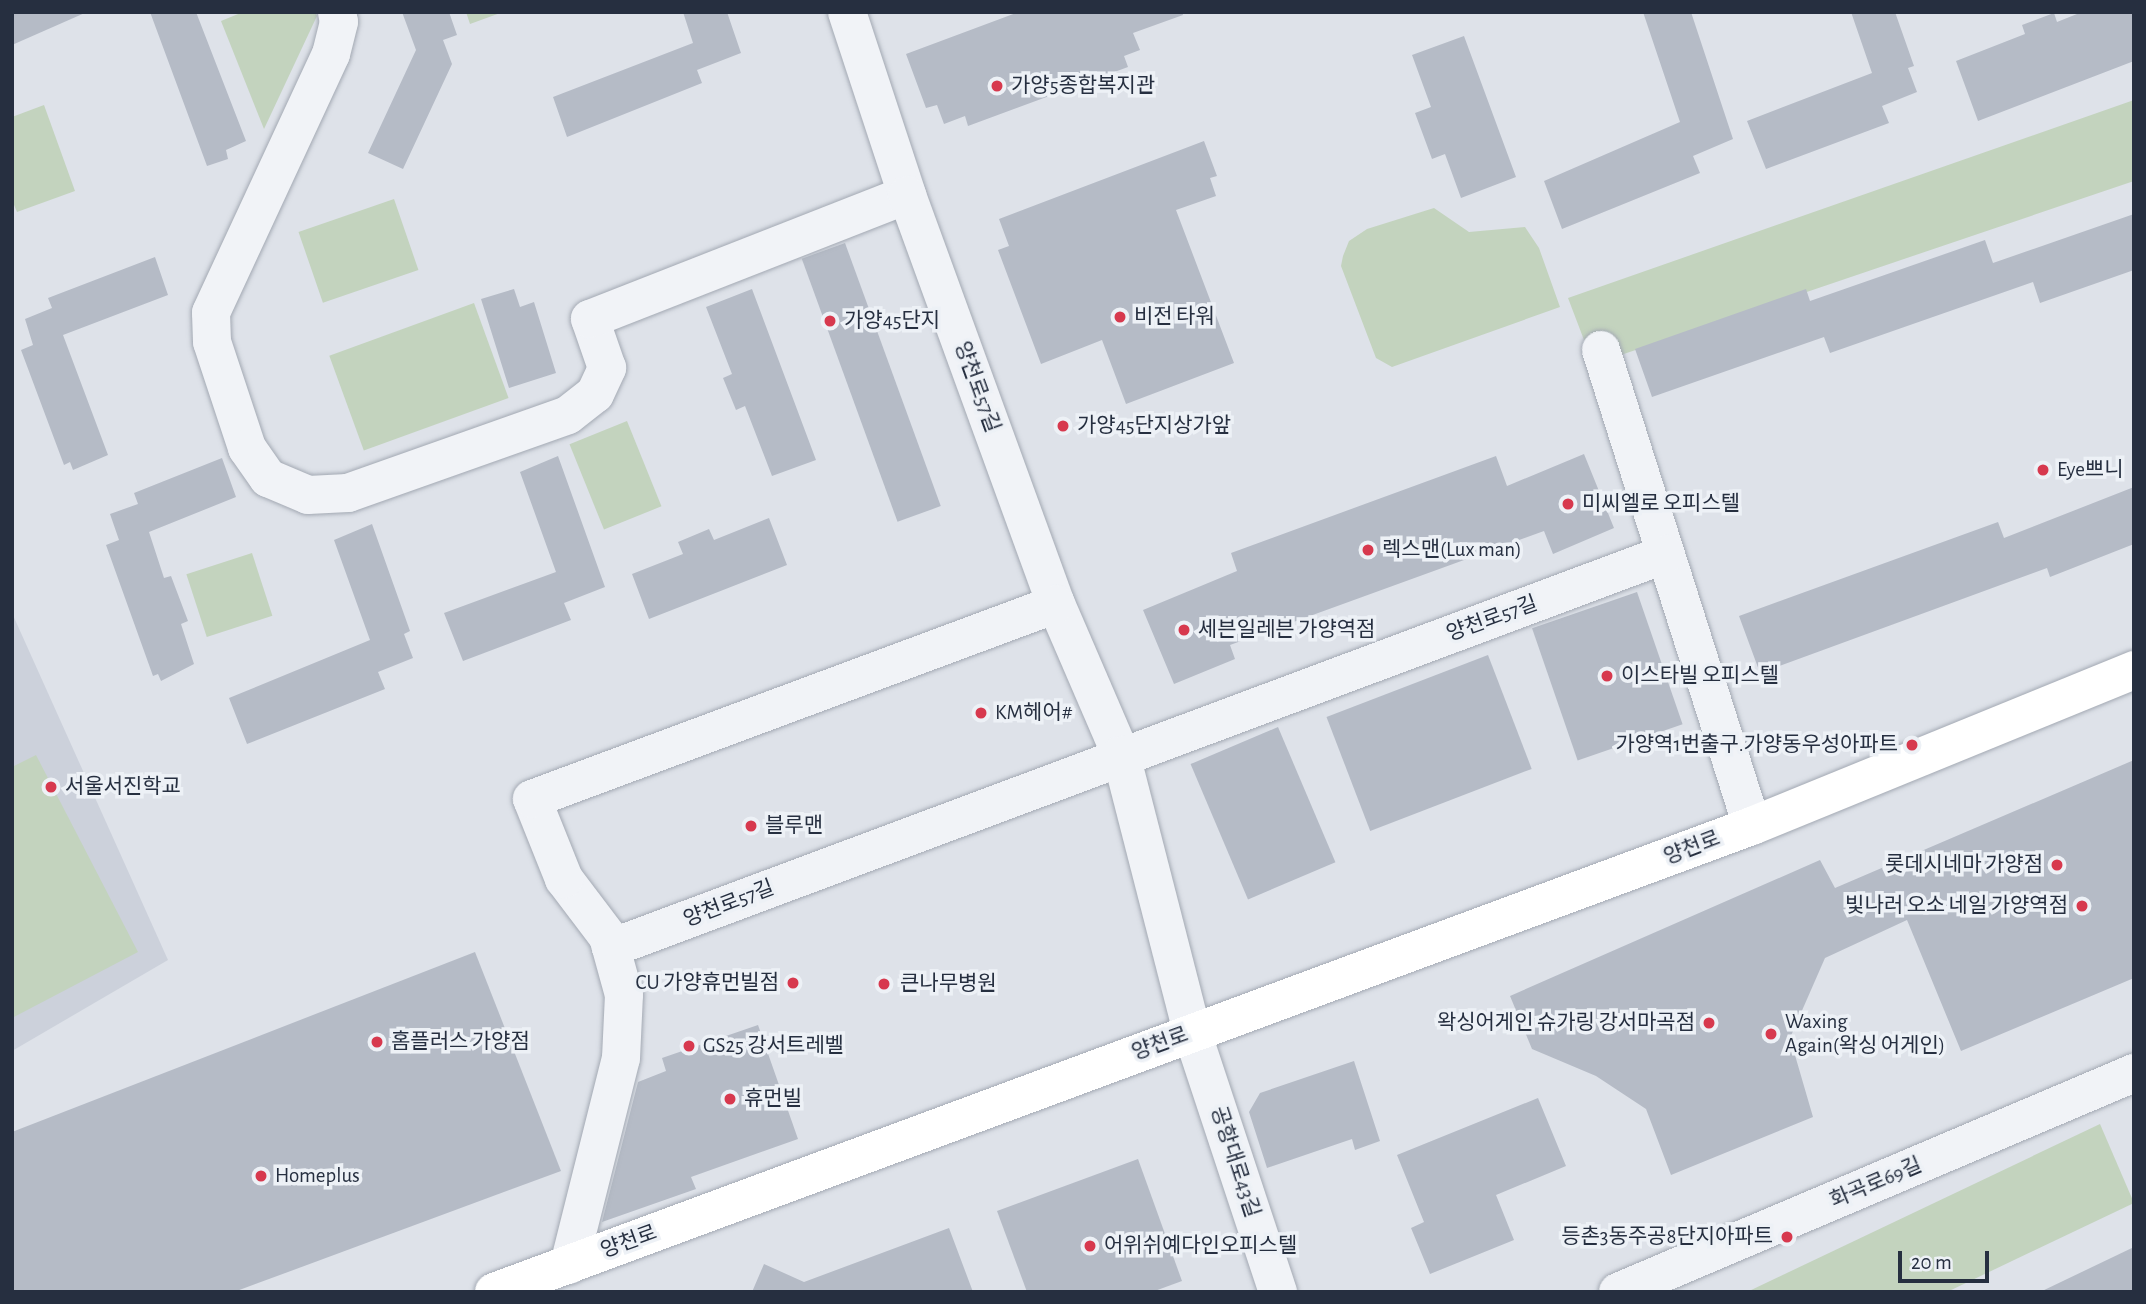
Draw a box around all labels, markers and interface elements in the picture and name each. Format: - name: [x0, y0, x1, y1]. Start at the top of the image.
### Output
- place label: 가양5종합복지관: [1011, 73, 1155, 99]
- marker: 가양5종합복지관: [989, 78, 1005, 94]
- place label: 비전 타워: [1134, 304, 1215, 330]
- place label: 가양45단지: [844, 308, 940, 334]
- marker: 비전 타워: [1112, 309, 1128, 325]
- marker: 가양45단지: [822, 313, 838, 329]
- street label: 양천로57길: [949, 338, 1005, 436]
- place label: 가양45단지상가앞: [1077, 413, 1231, 439]
- marker: 가양45단지상가앞: [1055, 418, 1071, 434]
- place label: Eye쁘니: [2057, 457, 2123, 483]
- marker: Eye쁘니: [2035, 462, 2051, 478]
- place label: 미씨엘로 오피스텔: [1582, 491, 1740, 517]
- marker: 미씨엘로 오피스텔: [1560, 496, 1576, 512]
- place label: 렉스맨(Lux man): [1382, 537, 1522, 563]
- marker: 렉스맨(Lux man): [1360, 542, 1376, 558]
- street label: 양천로57길: [1443, 591, 1541, 647]
- place label: 세븐일레븐 가양역점: [1198, 617, 1375, 643]
- marker: 세븐일레븐 가양역점: [1176, 622, 1192, 638]
- place label: 이스타빌 오피스텔: [1621, 663, 1779, 689]
- marker: 이스타빌 오피스텔: [1599, 668, 1615, 684]
- place label: KM헤어#: [995, 700, 1073, 726]
- marker: KM헤어#: [973, 705, 989, 721]
- place label: 가양역1번출구.가양동우성아파트: [1615, 732, 1898, 758]
- marker: 가양역1번출구.가양동우성아파트: [1904, 737, 1920, 753]
- place label: 서울서진학교: [65, 774, 181, 800]
- marker: 서울서진학교: [43, 779, 59, 795]
- place label: 블루맨: [765, 813, 823, 839]
- marker: 블루맨: [743, 818, 759, 834]
- street label: 양천로: [1660, 826, 1724, 870]
- place label: 롯데시네마 가양점: [1885, 852, 2043, 878]
- marker: 롯데시네마 가양점: [2049, 857, 2065, 873]
- street label: 양천로57길: [680, 875, 778, 933]
- place label: 빛나러 오소 네일 가양역점: [1845, 893, 2068, 919]
- marker: 빛나러 오소 네일 가양역점: [2074, 898, 2090, 914]
- place label: CU 가양휴먼빌점: [636, 970, 779, 996]
- place label: 큰나무병원: [900, 971, 997, 997]
- marker: 큰나무병원: [874, 974, 894, 994]
- marker: CU 가양휴먼빌점: [785, 975, 801, 991]
- place label: Waxing Again(왁싱 어게인): [1785, 1009, 1945, 1059]
- place label: 왁싱어게인 슈가링 강서마곡점: [1437, 1010, 1695, 1036]
- marker: 왁싱어게인 슈가링 강서마곡점: [1701, 1015, 1717, 1031]
- street label: 양천로: [1128, 1022, 1192, 1066]
- marker: Waxing Again(왁싱 어게인): [1763, 1026, 1779, 1042]
- place label: 홈플러스 가양점: [391, 1029, 530, 1055]
- place label: GS25 강서트레벨: [703, 1033, 844, 1059]
- marker: 홈플러스 가양점: [369, 1034, 385, 1050]
- marker: GS25 강서트레벨: [681, 1038, 697, 1054]
- place label: 휴먼빌: [744, 1086, 802, 1112]
- marker: 휴먼빌: [722, 1091, 738, 1107]
- street label: 공항대로43길: [1205, 1103, 1265, 1221]
- street label: 화곡로69길: [1826, 1152, 1926, 1214]
- place label: Homeplus: [275, 1163, 360, 1189]
- marker: Homeplus: [253, 1168, 269, 1184]
- street label: 양천로: [597, 1220, 661, 1264]
- place label: 등촌3동주공8단지아파트: [1561, 1224, 1773, 1250]
- marker: 등촌3동주공8단지아파트: [1779, 1229, 1795, 1245]
- place label: 어위쉬예다인오피스텔: [1104, 1233, 1297, 1259]
- marker: 어위쉬예다인오피스텔: [1082, 1238, 1098, 1254]
- scale bar: [1901, 1238, 1992, 1282]
- text: 20 m: [1911, 1252, 1952, 1273]

